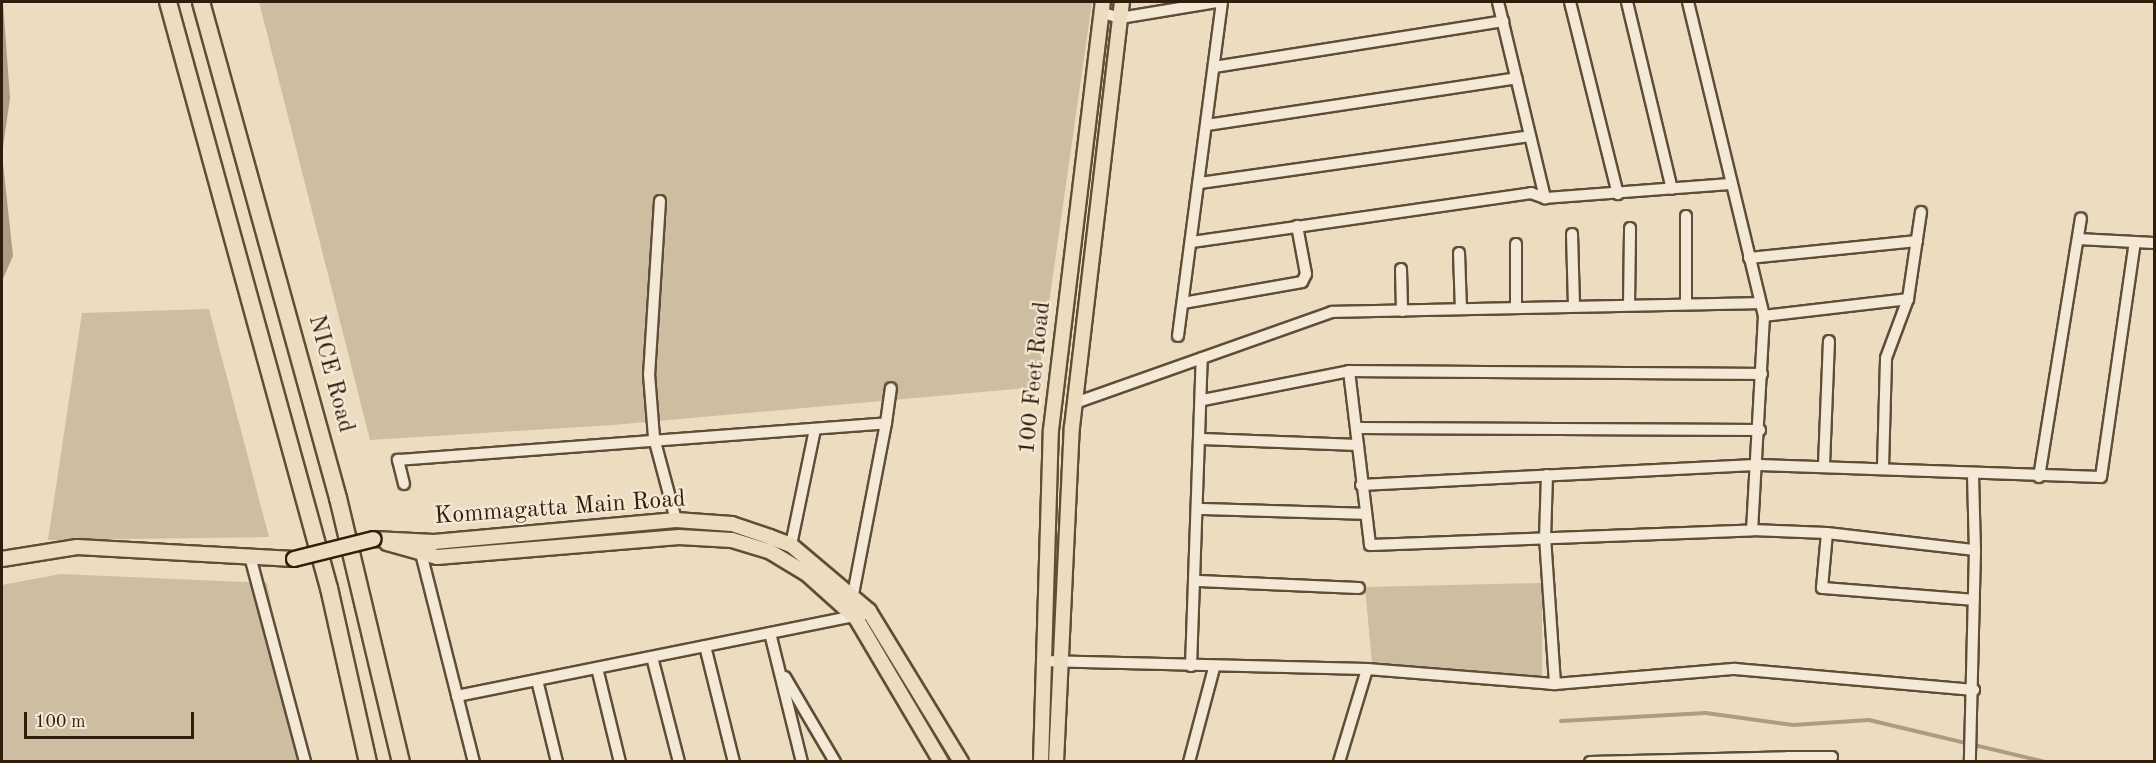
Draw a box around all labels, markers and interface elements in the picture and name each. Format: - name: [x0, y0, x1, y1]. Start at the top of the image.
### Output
- street label: 100 Feet Road: [1014, 300, 1058, 456]
- street label: NICE Road: [300, 312, 360, 436]
- street label: Kommagatta Main Road: [433, 486, 687, 532]
- scale bar: [27, 700, 196, 738]
- text: 100 m: [35, 713, 86, 731]

